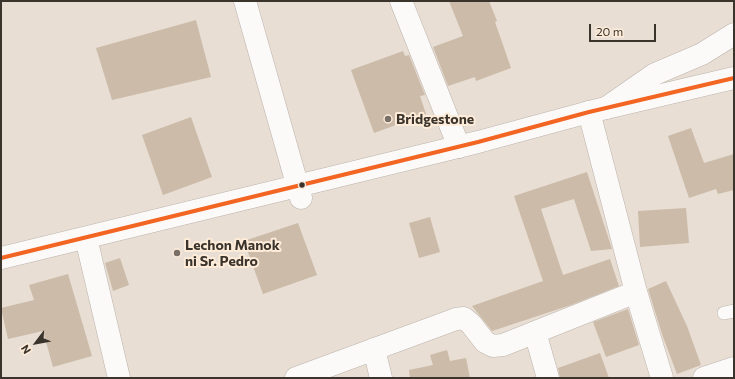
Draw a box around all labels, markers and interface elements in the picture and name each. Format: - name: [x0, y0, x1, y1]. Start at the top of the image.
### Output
- scale bar: [591, 16, 658, 42]
- text: 20 m: [596, 24, 623, 38]
- place label: Bridgestone: [396, 111, 474, 127]
- marker: Bridgestone: [383, 114, 393, 124]
- unlabelled marker: [297, 180, 307, 190]
- place label: Lechon Manok ni Sr. Pedro: [185, 237, 280, 270]
- marker: Lechon Manok ni Sr. Pedro: [172, 248, 182, 258]
- north arrow: [16, 323, 56, 363]
- text: N: [18, 343, 33, 357]

